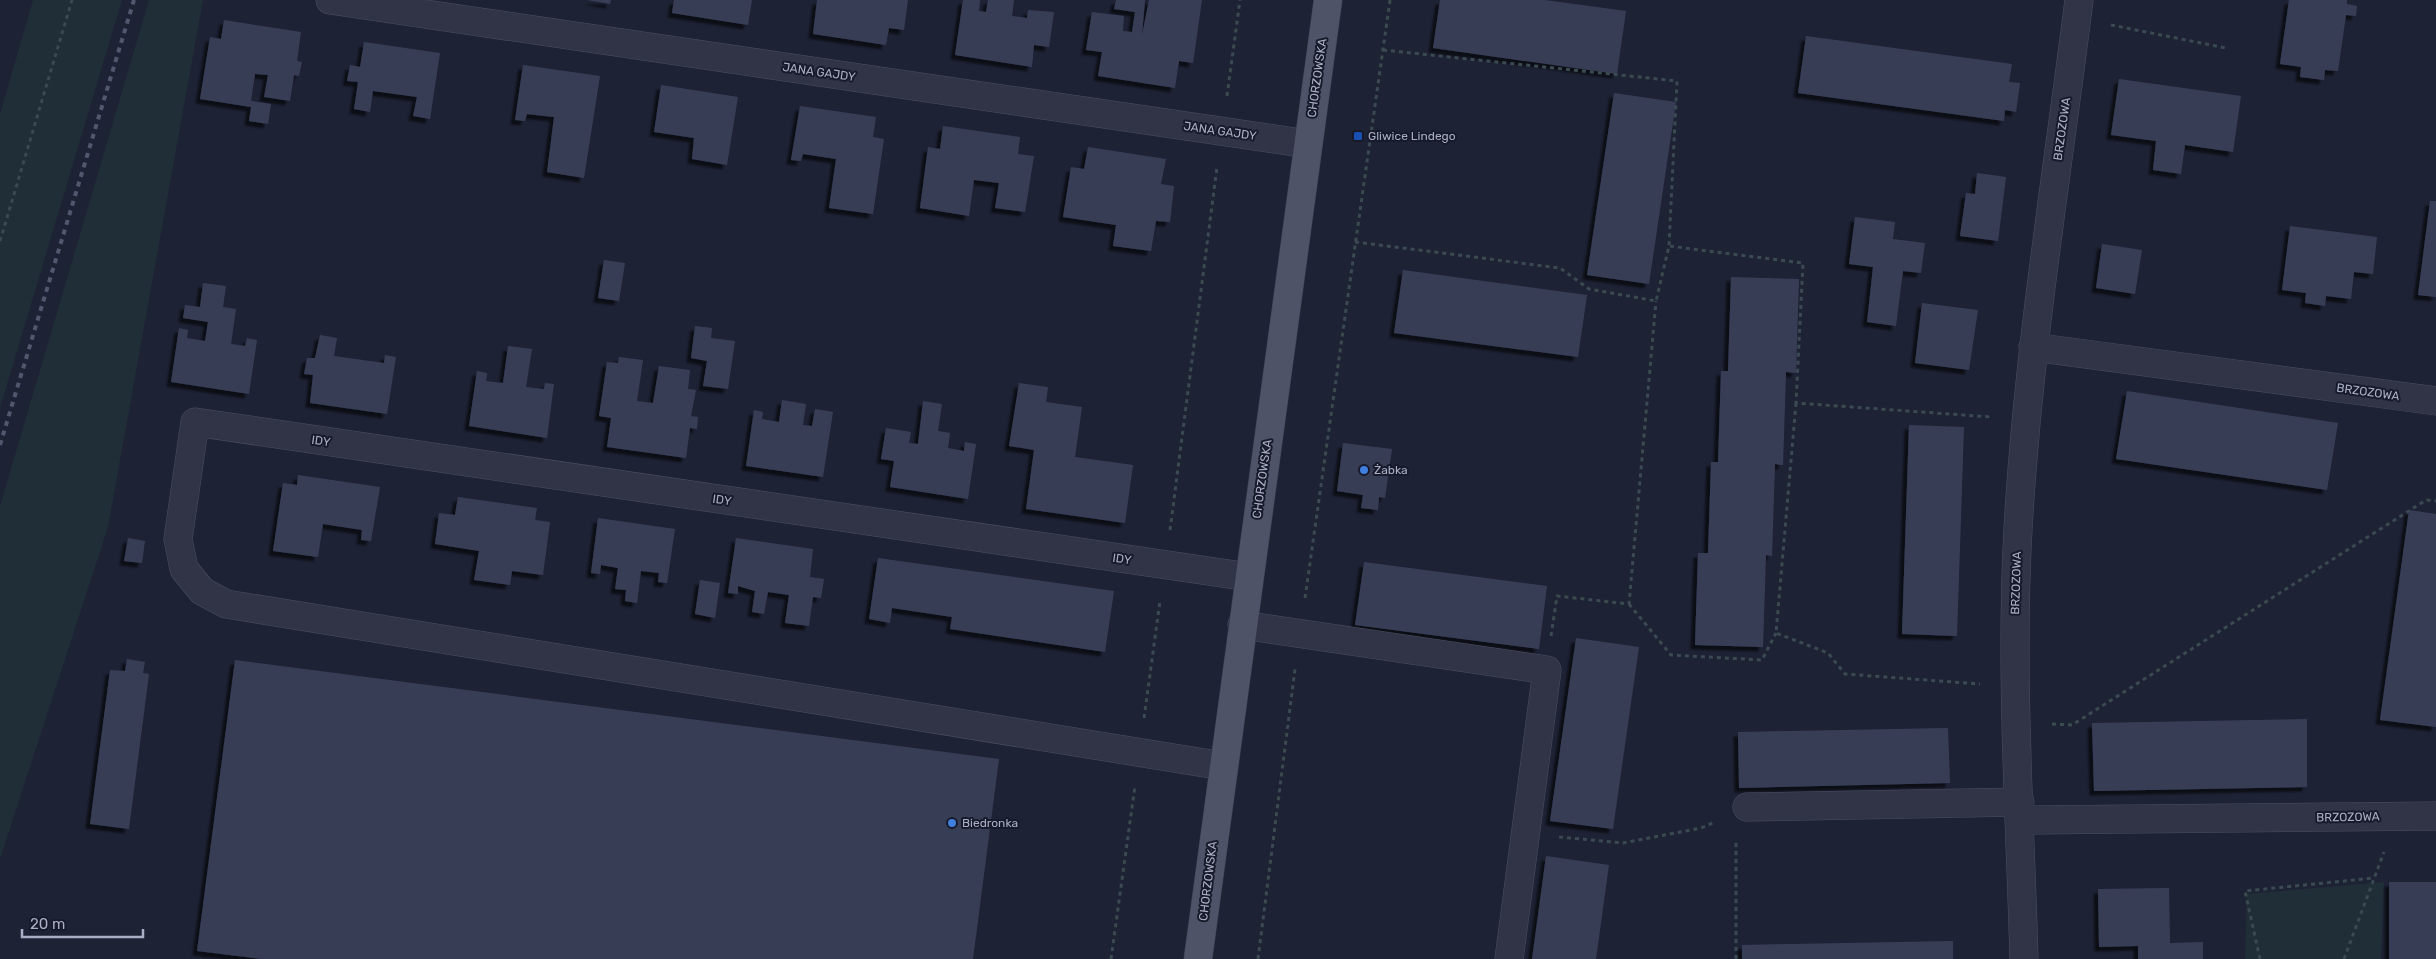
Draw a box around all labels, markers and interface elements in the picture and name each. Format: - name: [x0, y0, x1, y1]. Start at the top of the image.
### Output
- street label: CHORZOWSKA: [1305, 37, 1329, 119]
- street label: JANA GAJDY: [782, 60, 857, 84]
- street label: BRZOZOWA: [2051, 97, 2073, 161]
- street label: JANA GAJDY: [1183, 119, 1258, 143]
- place label: Gliwice Lindego: [1368, 129, 1456, 143]
- marker: Gliwice Lindego: [1352, 130, 1364, 142]
- street label: BRZOZOWA: [2336, 381, 2400, 403]
- street label: IDY: [311, 433, 332, 449]
- street label: CHORZOWSKA: [1250, 438, 1274, 520]
- place label: Żabka: [1374, 463, 1408, 477]
- marker: Żabka: [1358, 464, 1370, 476]
- street label: IDY: [712, 492, 733, 508]
- street label: IDY: [1112, 551, 1133, 567]
- street label: BRZOZOWA: [2008, 551, 2024, 615]
- street label: BRZOZOWA: [2316, 809, 2380, 825]
- place label: Biedronka: [962, 816, 1018, 830]
- marker: Biedronka: [946, 817, 958, 829]
- street label: CHORZOWSKA: [1196, 840, 1220, 922]
- scale bar: [22, 906, 144, 938]
- text: 20 m: [30, 915, 65, 933]

